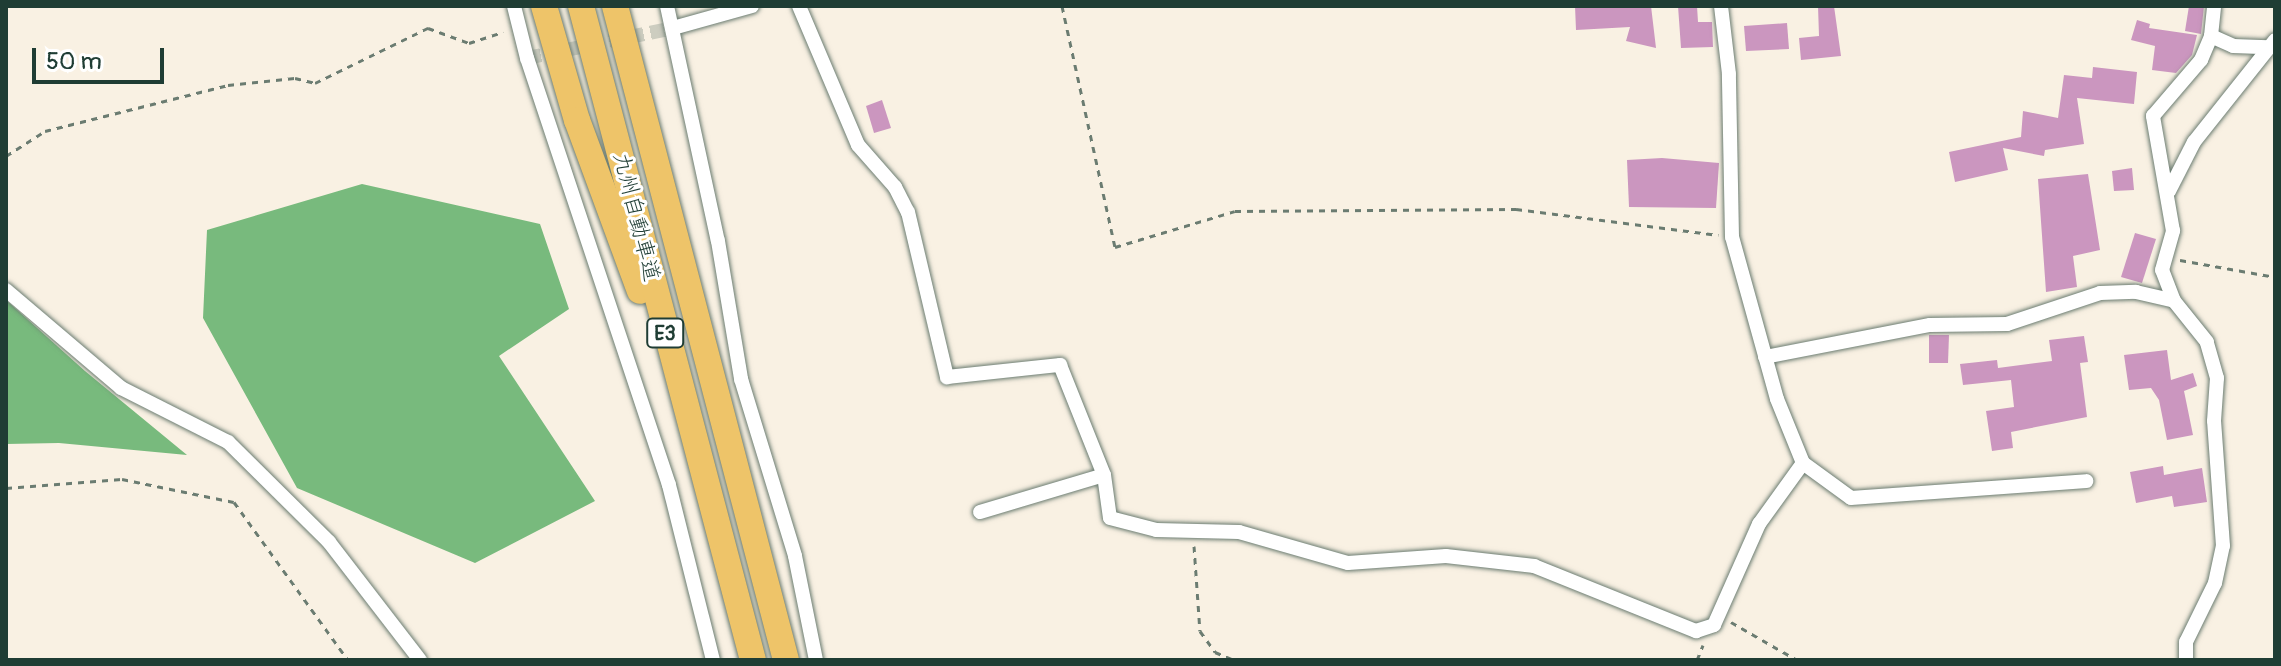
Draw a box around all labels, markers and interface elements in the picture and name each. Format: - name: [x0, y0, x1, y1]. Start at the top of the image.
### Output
- scale bar: [36, 32, 168, 82]
- text: 50 m: [46, 47, 102, 76]
- street label: 九州自動車道: [607, 150, 665, 284]
- road number: E3: [645, 317, 685, 349]

